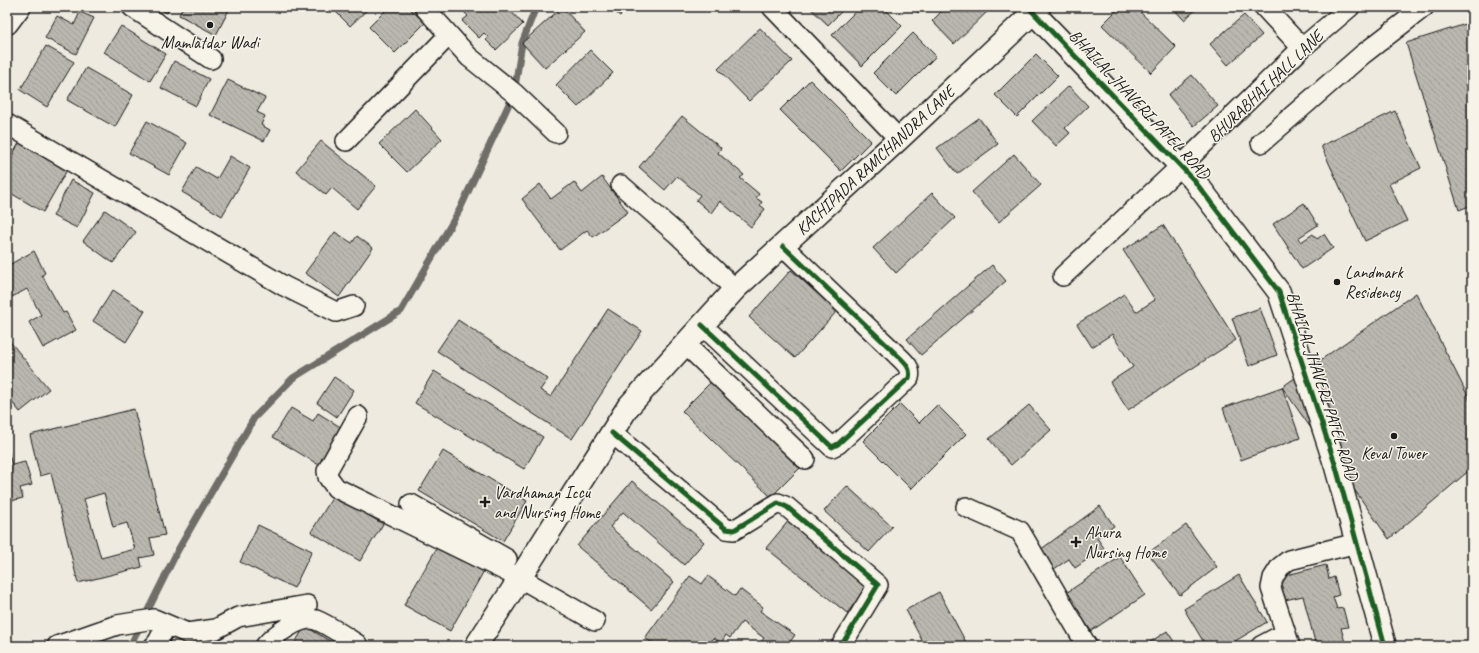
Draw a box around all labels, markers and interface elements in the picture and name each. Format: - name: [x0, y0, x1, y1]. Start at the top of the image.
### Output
- marker: Mamlatdar Wadi: [205, 20, 215, 30]
- street label: BHAILAL JHAVERI PATEL ROAD: [1065, 25, 1216, 185]
- street label: BHURABHAI HALL LANE: [1203, 25, 1329, 147]
- place label: Mamlatdar Wadi: [161, 32, 261, 53]
- street label: KACHIPADA RAMCHANDRA LANE: [792, 79, 961, 240]
- place label: Landmark Residency: [1345, 262, 1404, 303]
- marker: Landmark Residency: [1332, 277, 1342, 287]
- street label: BHAILAL JHAVERI PATEL ROAD: [1282, 289, 1364, 485]
- marker: Keval Tower: [1389, 431, 1399, 441]
- place label: Keval Tower: [1361, 443, 1429, 464]
- place label: Vardhaman Iccu and Nursing Home: [494, 482, 601, 523]
- marker: Vardhaman Iccu and Nursing Home: [479, 496, 491, 508]
- place label: Ahura Nursing Home: [1085, 522, 1167, 563]
- marker: Ahura Nursing Home: [1070, 536, 1082, 548]

